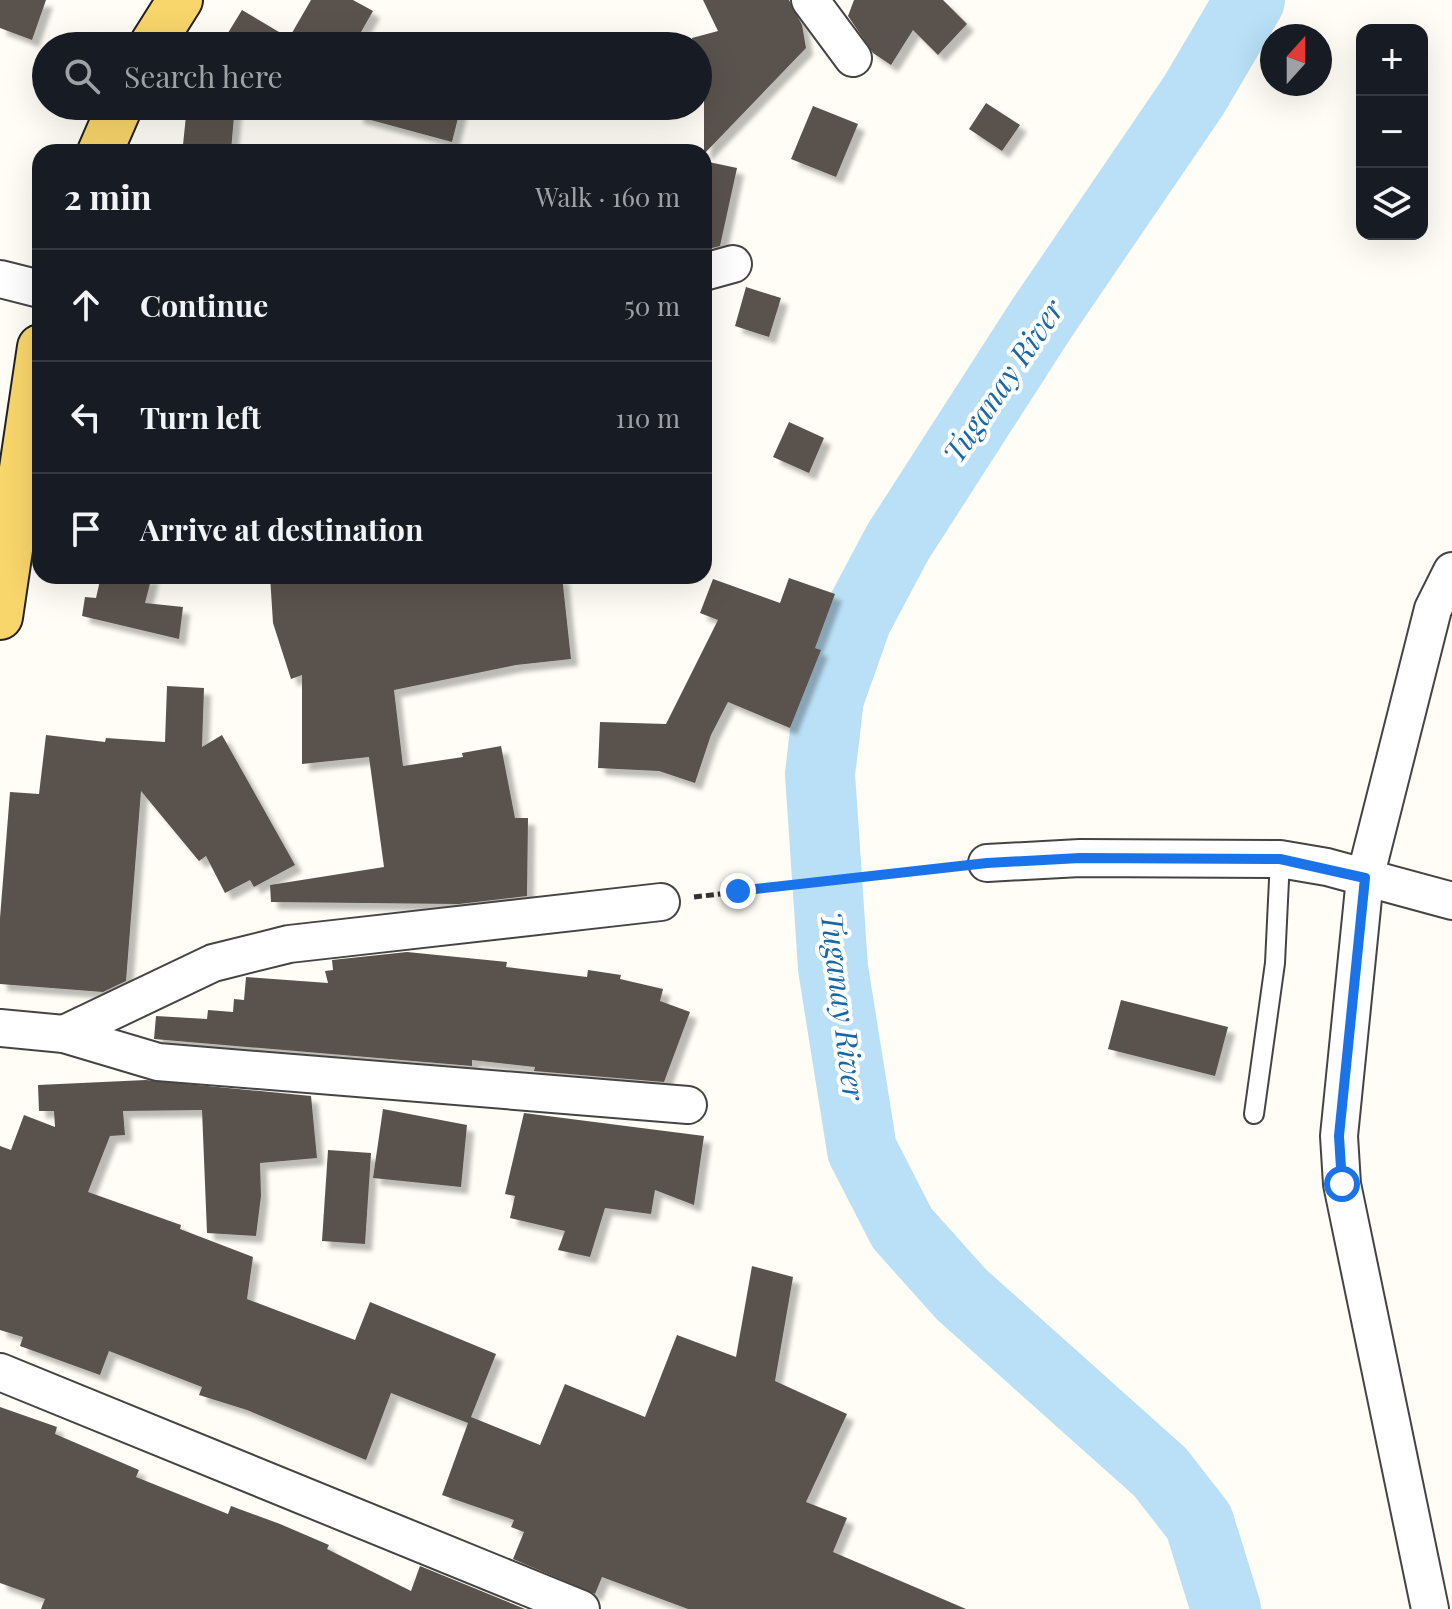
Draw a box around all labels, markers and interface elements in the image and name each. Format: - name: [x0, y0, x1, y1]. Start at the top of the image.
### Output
- north arrow: [1260, 24, 1332, 96]
- map controls: [1356, 24, 1428, 240]
- button: +: [1356, 24, 1428, 96]
- search box: [32, 32, 712, 120]
- icon: search: [60, 54, 104, 98]
- text: Search here: [124, 56, 283, 96]
- button: −: [1356, 96, 1428, 168]
- button: layers: [1356, 168, 1428, 240]
- text: 2 min: [64, 173, 152, 219]
- text: Walk · 160 m: [535, 179, 680, 214]
- icon: ahead: [64, 283, 108, 327]
- text: Continue: [140, 285, 268, 325]
- text: 50 m: [624, 288, 680, 323]
- water label: Tuganay River: [933, 290, 1073, 471]
- icon: left: [64, 395, 108, 439]
- text: Turn left: [140, 397, 261, 437]
- text: 110 m: [616, 400, 680, 435]
- icon: arrive: [64, 507, 108, 551]
- text: Arrive at destination: [140, 509, 423, 549]
- route end: [720, 873, 756, 909]
- water label: Tuganay River: [813, 909, 876, 1103]
- route start: [1324, 1166, 1360, 1202]

